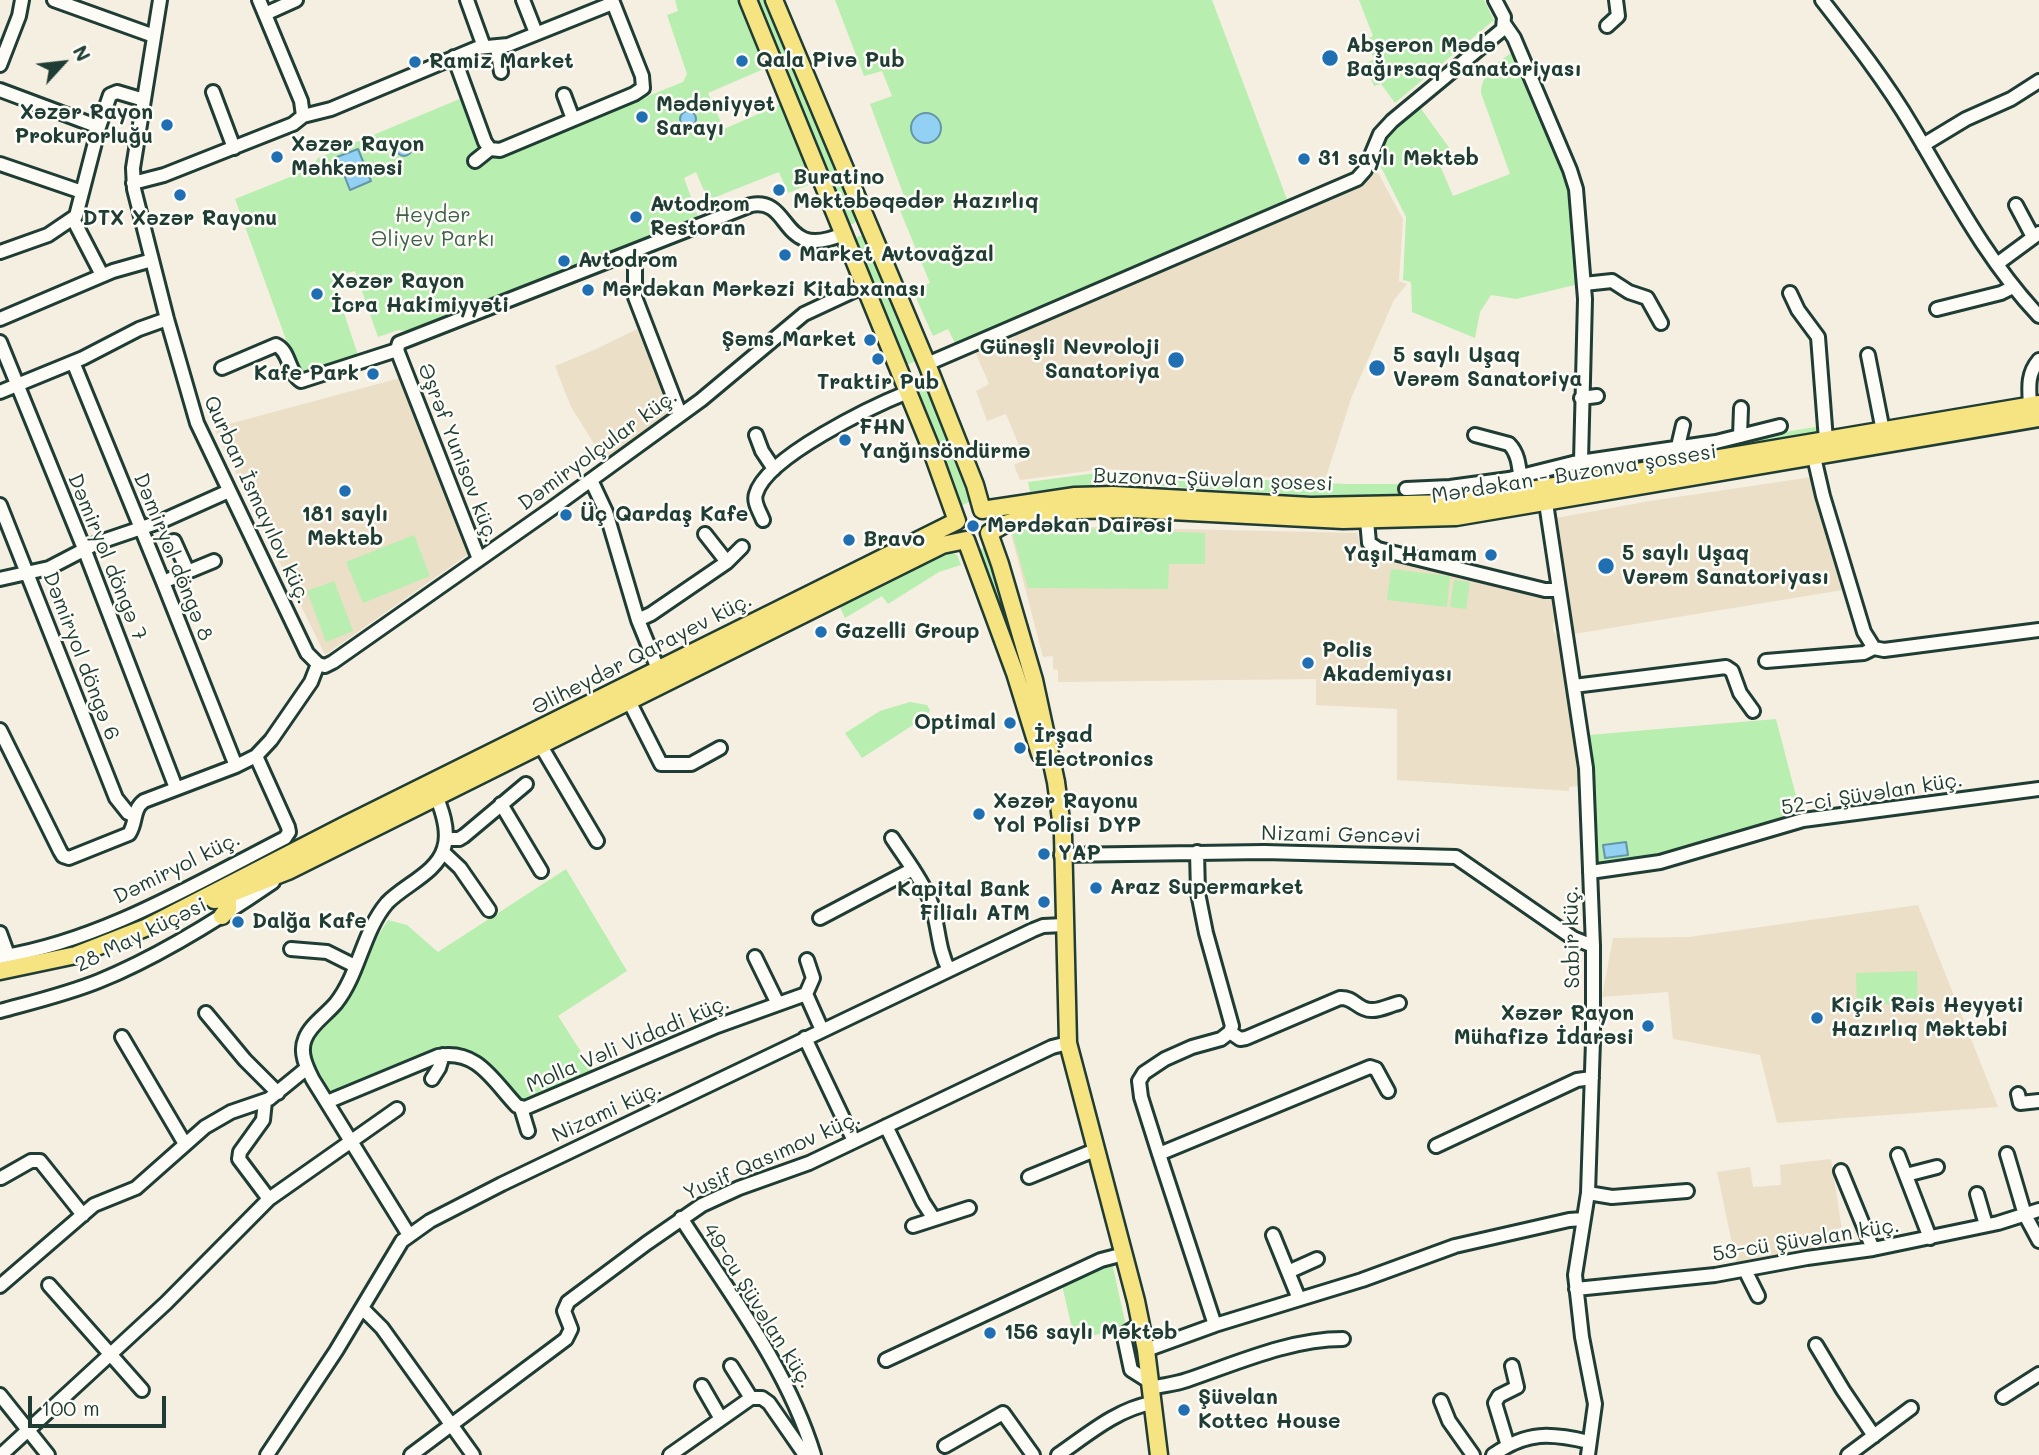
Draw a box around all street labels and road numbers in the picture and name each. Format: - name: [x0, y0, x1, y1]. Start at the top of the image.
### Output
- street label: Əşrəf Yunisov küç.: [412, 360, 504, 546]
- street label: Dəmiryolçular küç.: [514, 384, 682, 516]
- street label: Qurban İsmayılov küç.: [198, 392, 316, 608]
- street label: Mərdəkan - Buzonva şossesi: [1429, 439, 1719, 509]
- street label: Buzonva-Şüvəlan şosesi: [1093, 463, 1333, 497]
- street label: Dəmiryol döngə 7: [62, 470, 152, 644]
- street label: Dəmiryol döngə 8: [128, 470, 218, 644]
- street label: Dəmiryol döngə 6: [37, 568, 125, 744]
- street label: Əliheydər Qarayev küç.: [528, 587, 756, 721]
- street label: 52-ci Şüvəlan küç.: [1779, 767, 1965, 821]
- street label: Nizami Gəncəvi: [1261, 821, 1421, 849]
- street label: Dəmiryol küç.: [110, 826, 244, 910]
- street label: Sabir küç.: [1559, 885, 1585, 989]
- street label: 28 May küçəsi: [71, 892, 211, 978]
- street label: Molla Vəli Vidadi küç.: [523, 990, 733, 1098]
- street label: Nizami küç.: [548, 1076, 666, 1148]
- street label: Yusif Qasımov küç.: [680, 1106, 864, 1206]
- street label: 53-cü Şüvəlan küç.: [1711, 1213, 1901, 1267]
- street label: 49-cu Şüvəlan küç.: [697, 1219, 819, 1393]

